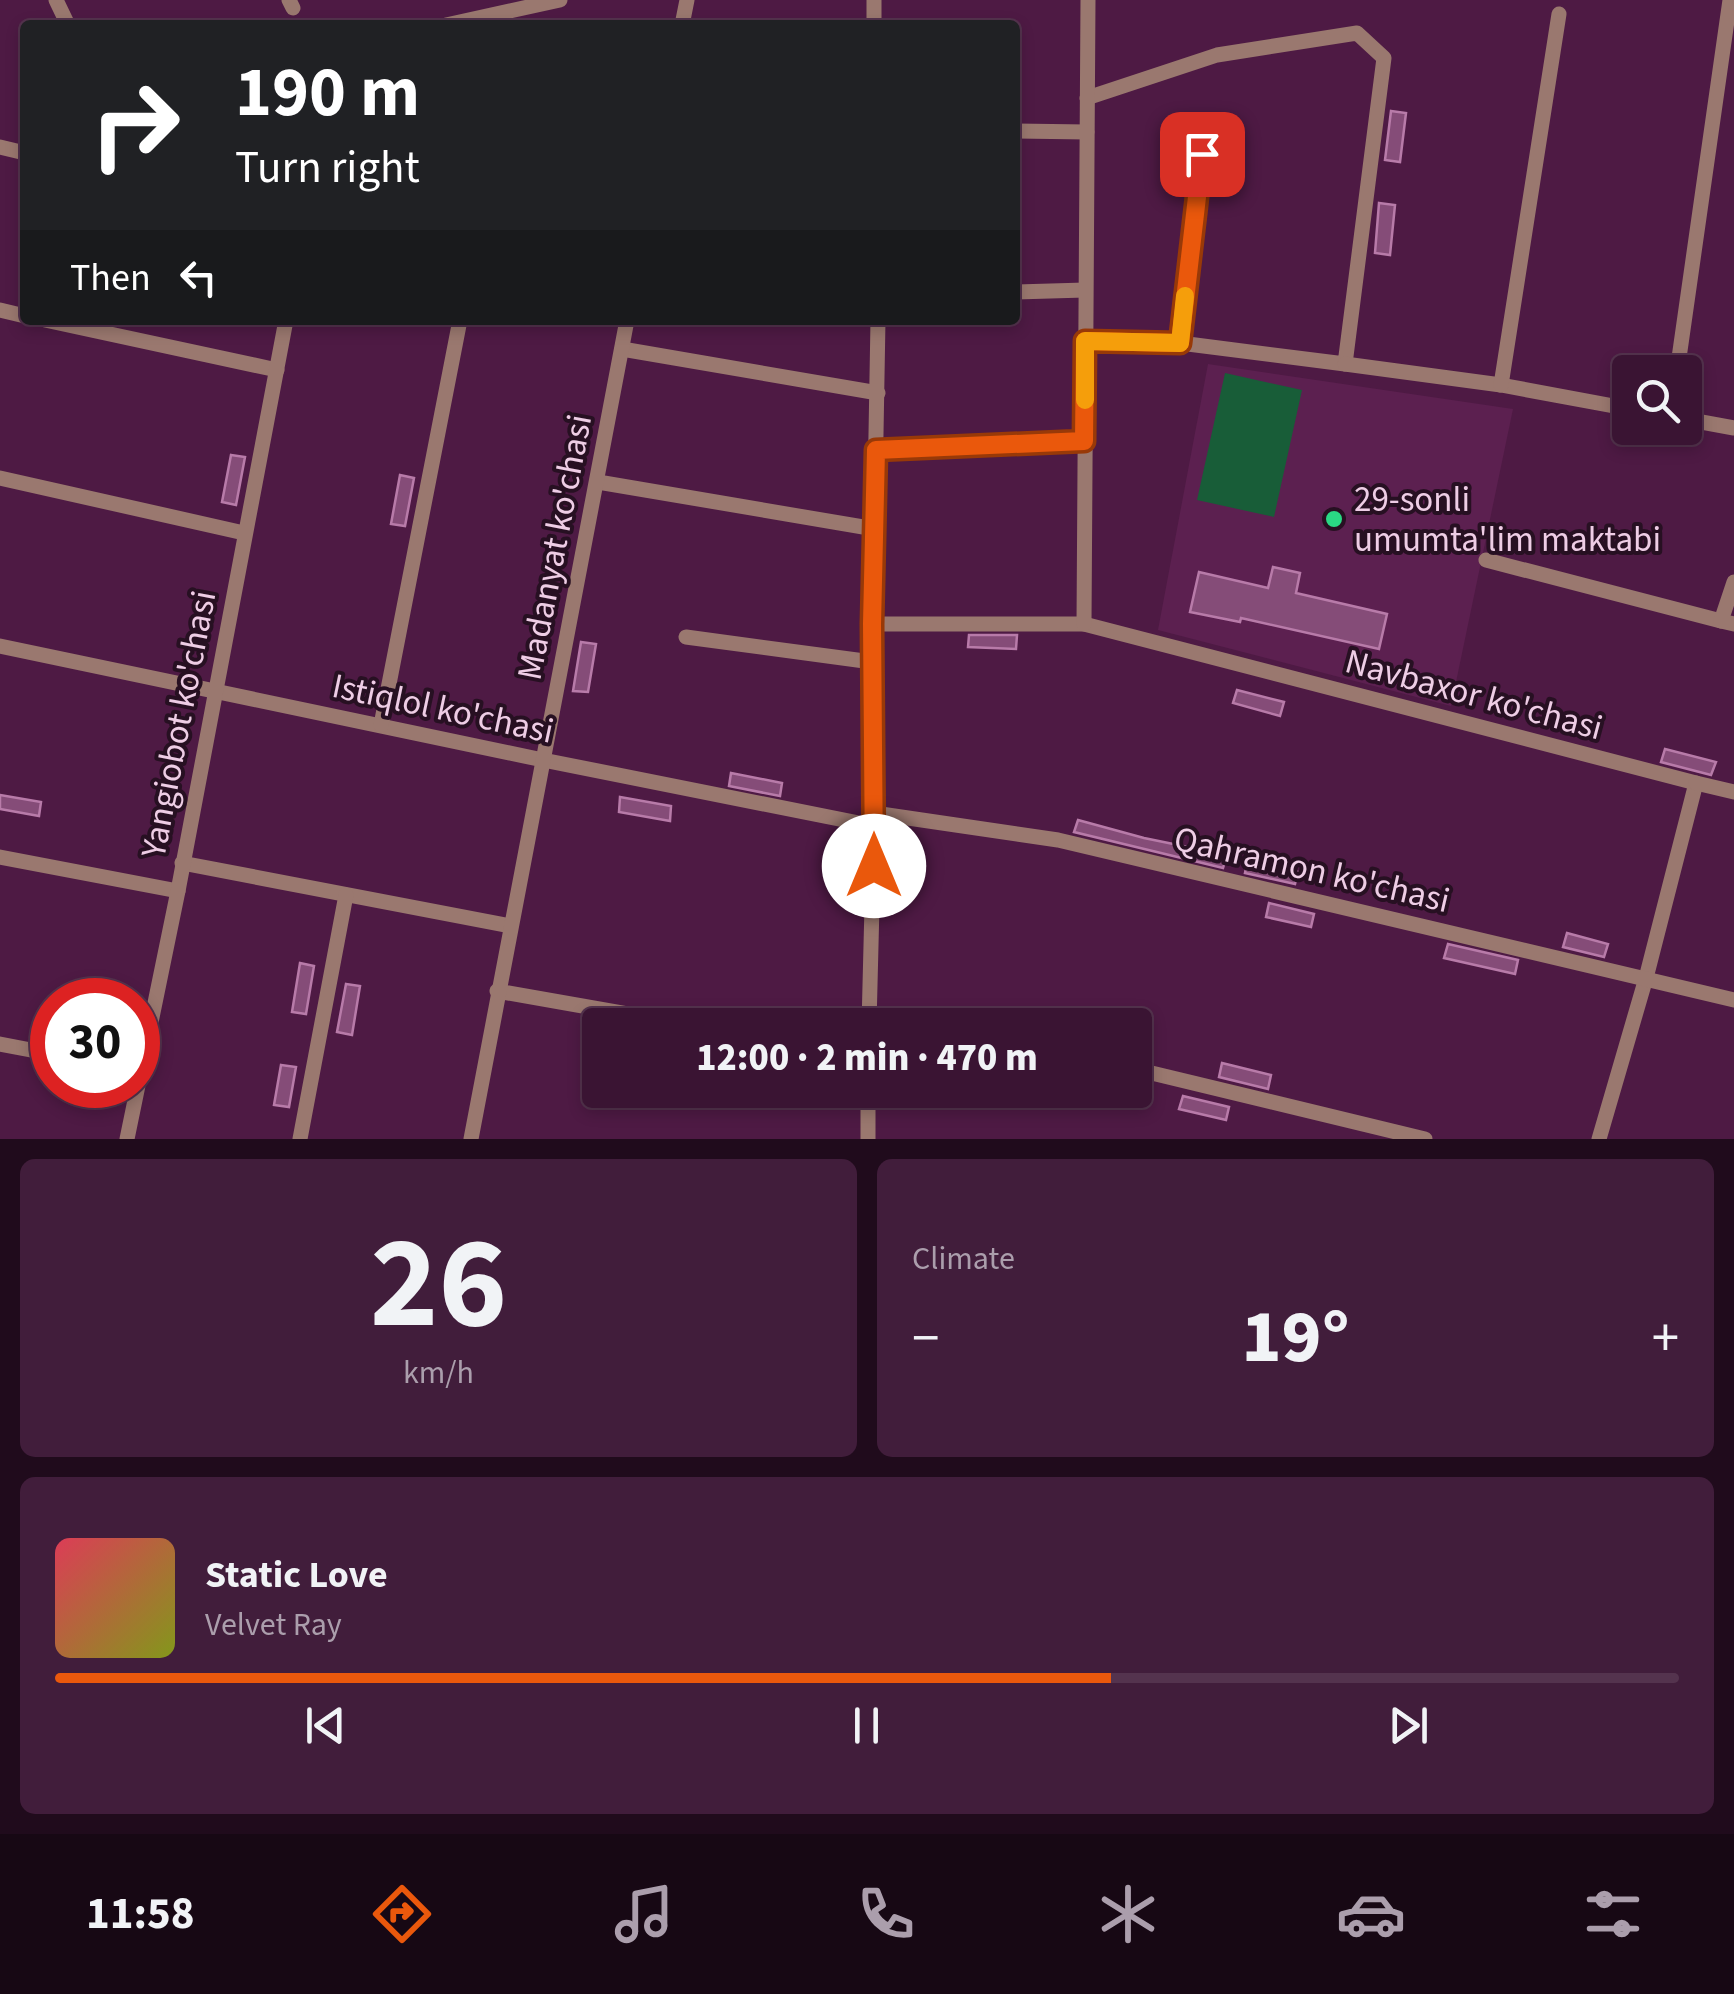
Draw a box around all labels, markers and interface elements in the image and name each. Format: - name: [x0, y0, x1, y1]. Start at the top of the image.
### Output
- text: 190 m: [235, 43, 420, 143]
- icon: right: [70, 60, 200, 190]
- pin: [1160, 112, 1245, 197]
- icon: arrive: [1175, 127, 1230, 182]
- text: Turn right: [235, 136, 420, 200]
- icon: left: [171, 250, 226, 305]
- text: Then: [70, 251, 151, 305]
- map controls: [1612, 355, 1702, 445]
- button: search: [1612, 355, 1702, 445]
- street label: Madanyat ko'chasi: [505, 410, 605, 684]
- place label: 29-sonli umumta'lim maktabi: [1354, 475, 1661, 565]
- marker: 29-sonli umumta'lim maktabi: [1323, 508, 1345, 530]
- street label: Yangiobot ko'chasi: [128, 586, 229, 863]
- street label: Navbaxor ko'chasi: [1340, 637, 1608, 753]
- street label: Istiqlol ko'chasi: [327, 661, 558, 757]
- position arrow: [822, 814, 926, 918]
- street label: Qahramon ko'chasi: [1169, 814, 1454, 926]
- speed limit sign: 30: [30, 978, 160, 1108]
- text: 12:00 · 2 min · 470 m: [696, 1031, 1038, 1085]
- text: 26: [370, 1192, 507, 1377]
- text: Climate: [912, 1236, 1015, 1282]
- text: 19°: [1242, 1284, 1349, 1391]
- text: −: [912, 1300, 939, 1378]
- text: +: [1652, 1300, 1679, 1378]
- text: km/h: [403, 1350, 474, 1396]
- text: Static Love: [205, 1548, 388, 1602]
- text: Velvet Ray: [205, 1602, 342, 1648]
- icon: previous: [298, 1698, 353, 1753]
- icon: pause: [839, 1698, 894, 1753]
- icon: next: [1381, 1698, 1436, 1753]
- icon: directions: [367, 1879, 437, 1949]
- icon: music: [609, 1879, 679, 1949]
- icon: phone: [851, 1879, 921, 1949]
- icon: climate: [1093, 1879, 1163, 1949]
- icon: car: [1336, 1879, 1406, 1949]
- icon: filters: [1578, 1879, 1648, 1949]
- text: 11:58: [86, 1882, 195, 1946]

